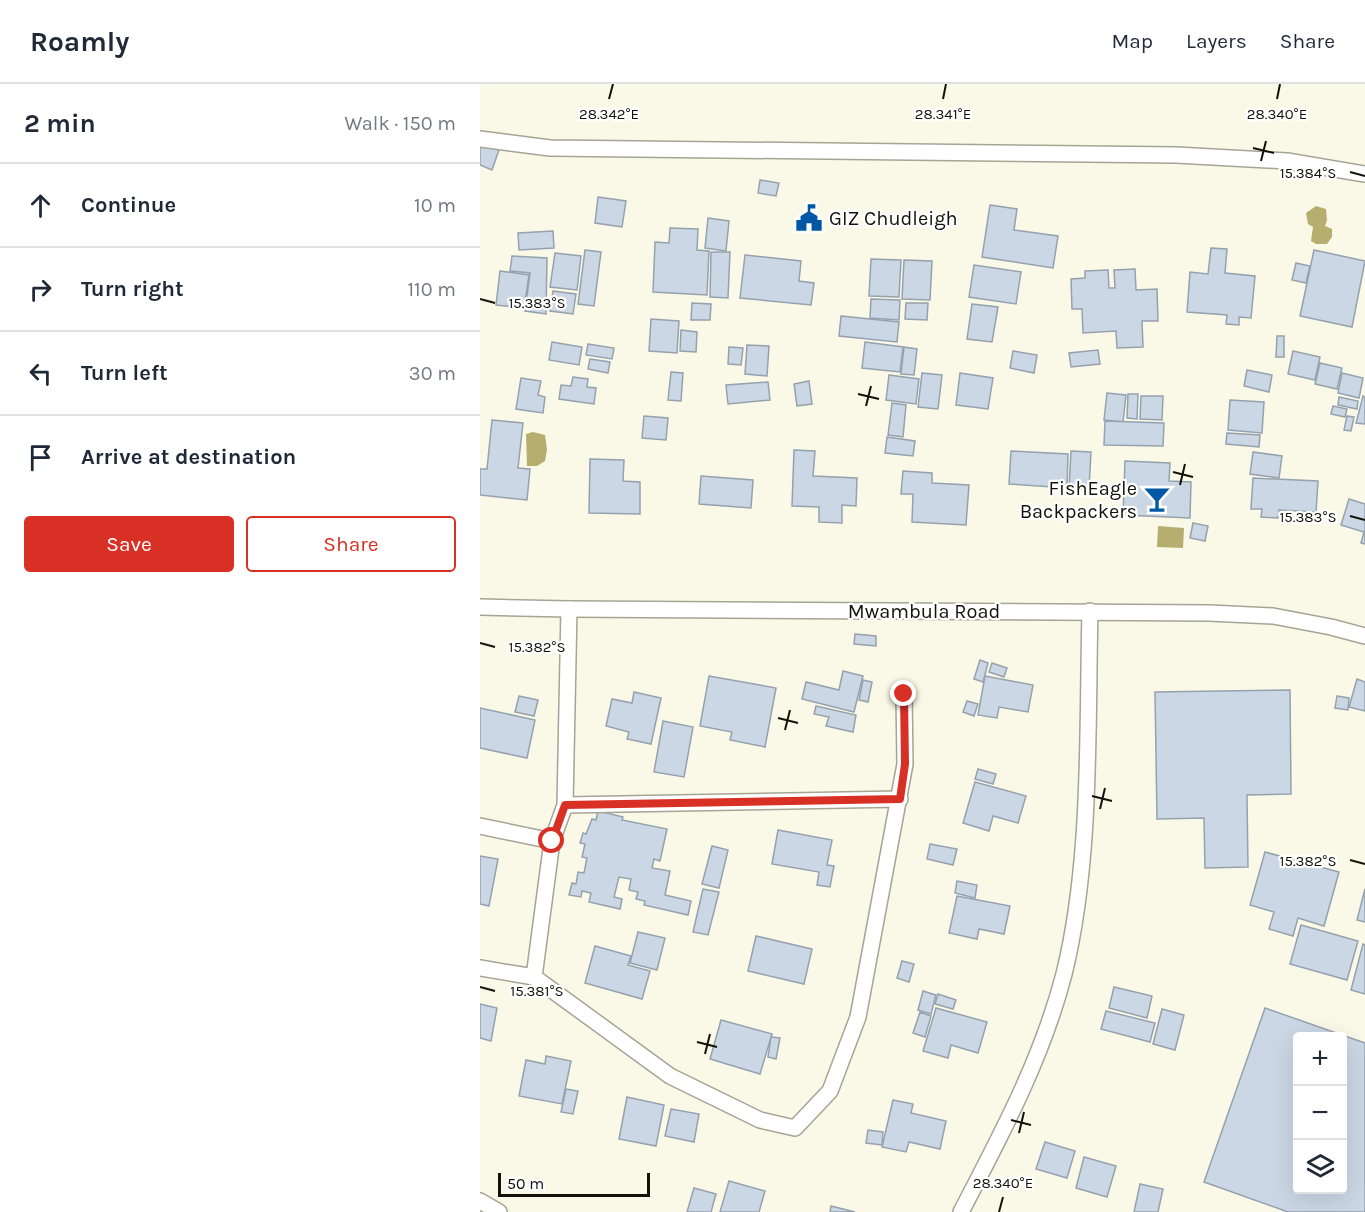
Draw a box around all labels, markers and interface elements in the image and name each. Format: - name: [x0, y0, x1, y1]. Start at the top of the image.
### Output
- text: Roamly: [30, 25, 129, 58]
- text: Map: [1111, 29, 1153, 53]
- text: Layers: [1186, 29, 1247, 53]
- text: Share: [1280, 29, 1335, 53]
- text: 28.342°E: [579, 105, 639, 123]
- text: 28.341°E: [915, 105, 971, 123]
- text: 28.340°E: [1247, 105, 1307, 123]
- text: 2 min: [24, 108, 96, 139]
- text: Walk · 150 m: [345, 112, 456, 135]
- text: 15.384°S: [1280, 164, 1336, 182]
- icon: ahead: [24, 189, 57, 222]
- text: Continue: [81, 192, 176, 218]
- text: 10 m: [414, 194, 456, 217]
- public building icon: GIZ Chudleigh: [794, 203, 824, 233]
- place label: GIZ Chudleigh: [829, 207, 958, 230]
- icon: right: [24, 273, 57, 306]
- text: Turn right: [81, 276, 184, 302]
- text: 110 m: [407, 278, 456, 301]
- text: 15.383°S: [508, 294, 566, 312]
- icon: left: [24, 357, 57, 390]
- text: Turn left: [81, 360, 168, 386]
- text: 30 m: [409, 362, 456, 385]
- icon: arrive: [24, 441, 57, 474]
- text: Arrive at destination: [81, 444, 296, 470]
- place label: FishEagle Backpackers: [1020, 477, 1137, 523]
- bar icon: FishEagle Backpackers: [1142, 484, 1172, 514]
- text: 15.383°S: [1279, 508, 1337, 526]
- button: Save: [24, 516, 234, 572]
- button: Share: [246, 516, 456, 572]
- street label: Mwambula Road: [848, 600, 1000, 623]
- text: 15.382°S: [508, 638, 566, 656]
- route end: [890, 680, 916, 706]
- route start: [538, 827, 564, 853]
- text: 15.382°S: [1279, 852, 1337, 870]
- text: 15.381°S: [510, 982, 564, 1000]
- map controls: [1293, 1032, 1347, 1194]
- button: +: [1293, 1032, 1347, 1086]
- button: −: [1293, 1086, 1347, 1140]
- button: layers: [1293, 1140, 1347, 1194]
- scale bar: [498, 1170, 650, 1198]
- text: 50 m: [507, 1174, 544, 1193]
- text: 28.340°E: [973, 1174, 1033, 1192]

